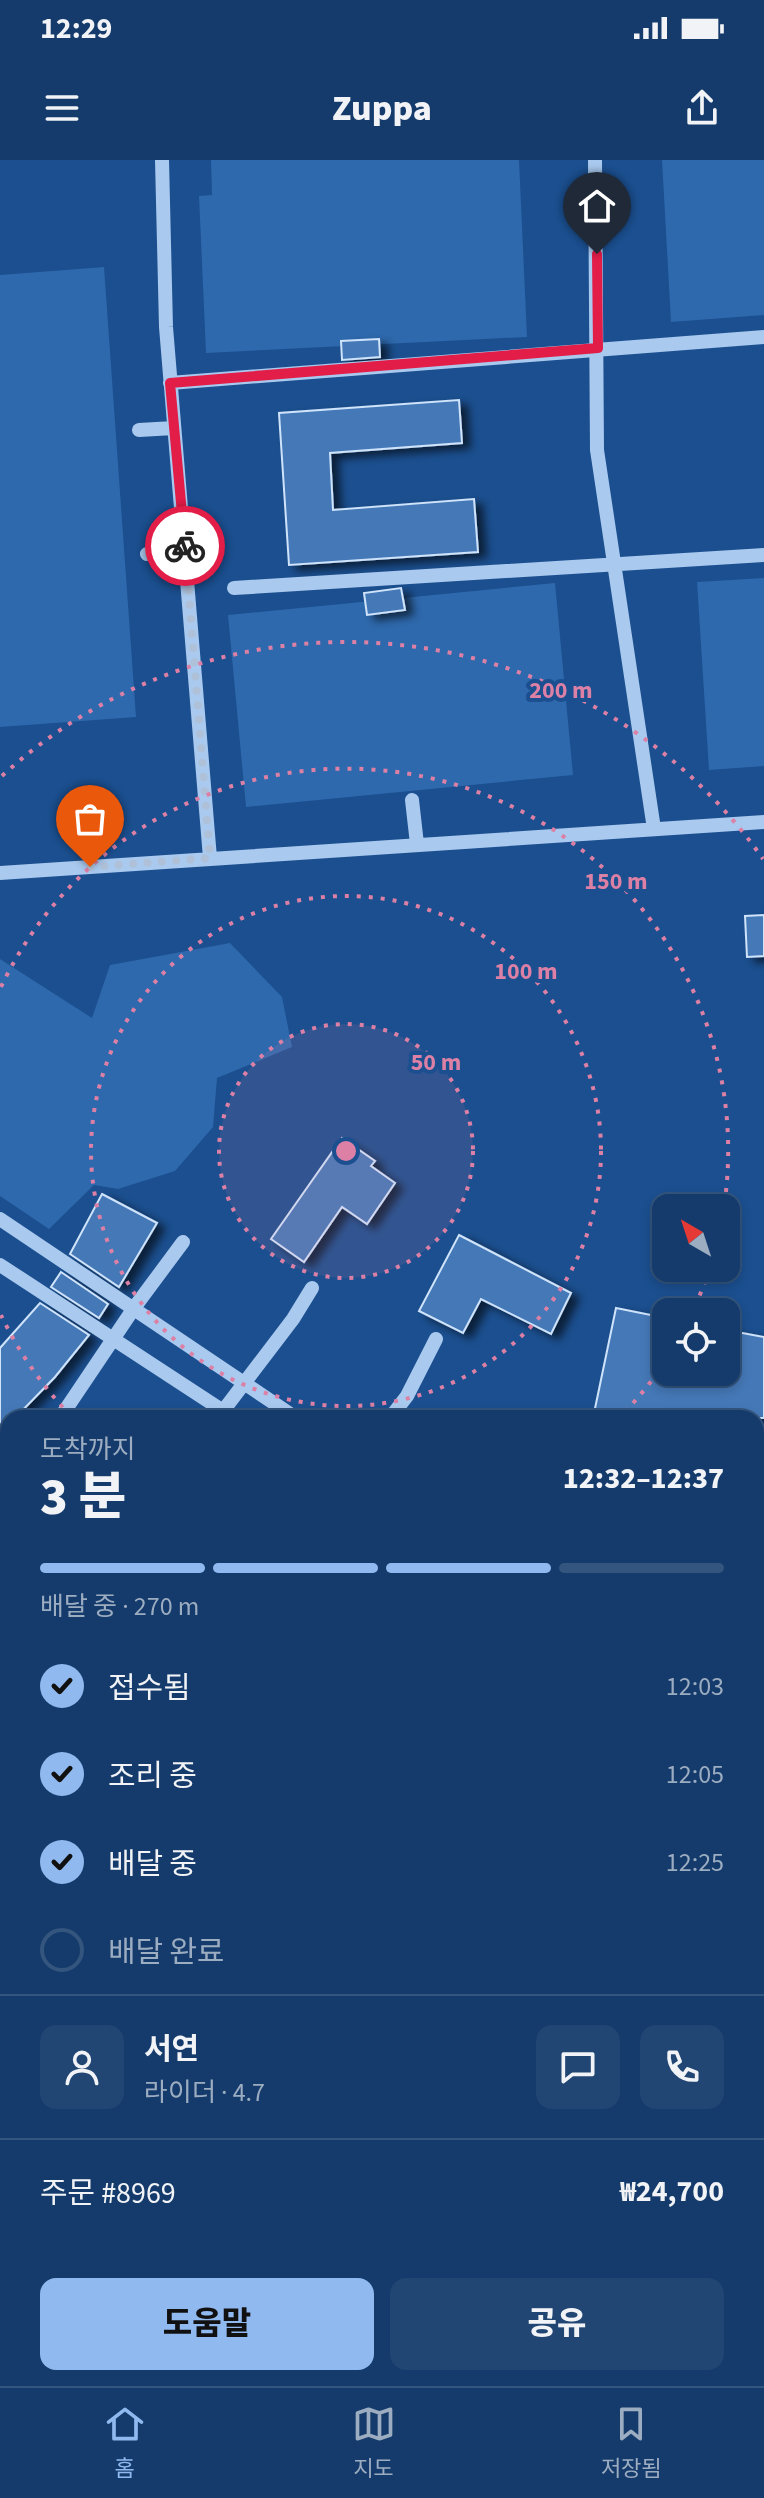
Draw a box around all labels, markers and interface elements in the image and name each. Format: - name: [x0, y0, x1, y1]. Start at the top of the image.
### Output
- text: 12:29: [40, 7, 112, 50]
- text: Zuppa: [332, 83, 432, 134]
- icon: menu: [40, 86, 84, 130]
- icon: share: [680, 86, 724, 130]
- pin: [563, 172, 631, 254]
- icon: home: [575, 184, 619, 228]
- courier: [145, 506, 225, 586]
- icon: bike: [163, 524, 207, 568]
- text: 200 m: [529, 673, 593, 708]
- pin: [56, 785, 124, 867]
- icon: bag: [68, 797, 112, 841]
- text: 150 m: [584, 864, 648, 899]
- text: 100 m: [494, 954, 558, 989]
- text: 50 m: [411, 1045, 461, 1080]
- centre of rings: [332, 1137, 360, 1165]
- north arrow: [652, 1194, 740, 1282]
- map controls: [652, 1194, 740, 1386]
- button: locate: [652, 1298, 740, 1386]
- text: 도착까지: [40, 1431, 136, 1468]
- text: 12:32–12:37: [563, 1457, 724, 1500]
- text: 3 분: [40, 1461, 126, 1535]
- text: 배달 중 · 270 m: [40, 1588, 199, 1625]
- icon: check: [40, 1664, 84, 1708]
- text: 접수됨: [108, 1667, 191, 1710]
- text: 12:03: [666, 1668, 724, 1705]
- icon: check: [40, 1752, 84, 1796]
- text: 조리 중: [108, 1755, 197, 1798]
- text: 12:05: [666, 1756, 724, 1793]
- icon: check: [40, 1840, 84, 1884]
- text: 배달 중: [108, 1843, 197, 1886]
- text: 12:25: [666, 1844, 724, 1881]
- text: 배달 완료: [108, 1931, 224, 1974]
- button: person: [40, 2025, 124, 2109]
- button: chat: [536, 2025, 620, 2109]
- button: phone: [640, 2025, 724, 2109]
- text: 서연: [144, 2028, 199, 2071]
- text: 라이더 · 4.7: [144, 2074, 265, 2111]
- text: ₩24,700: [620, 2170, 724, 2213]
- text: 주문 #8969: [40, 2172, 176, 2215]
- button: 도움말: [40, 2278, 374, 2370]
- button: 공유: [390, 2278, 724, 2370]
- tab: 홈: [103, 2402, 147, 2485]
- tab: 지도: [352, 2402, 396, 2485]
- tab: 저장됨: [601, 2402, 661, 2485]

